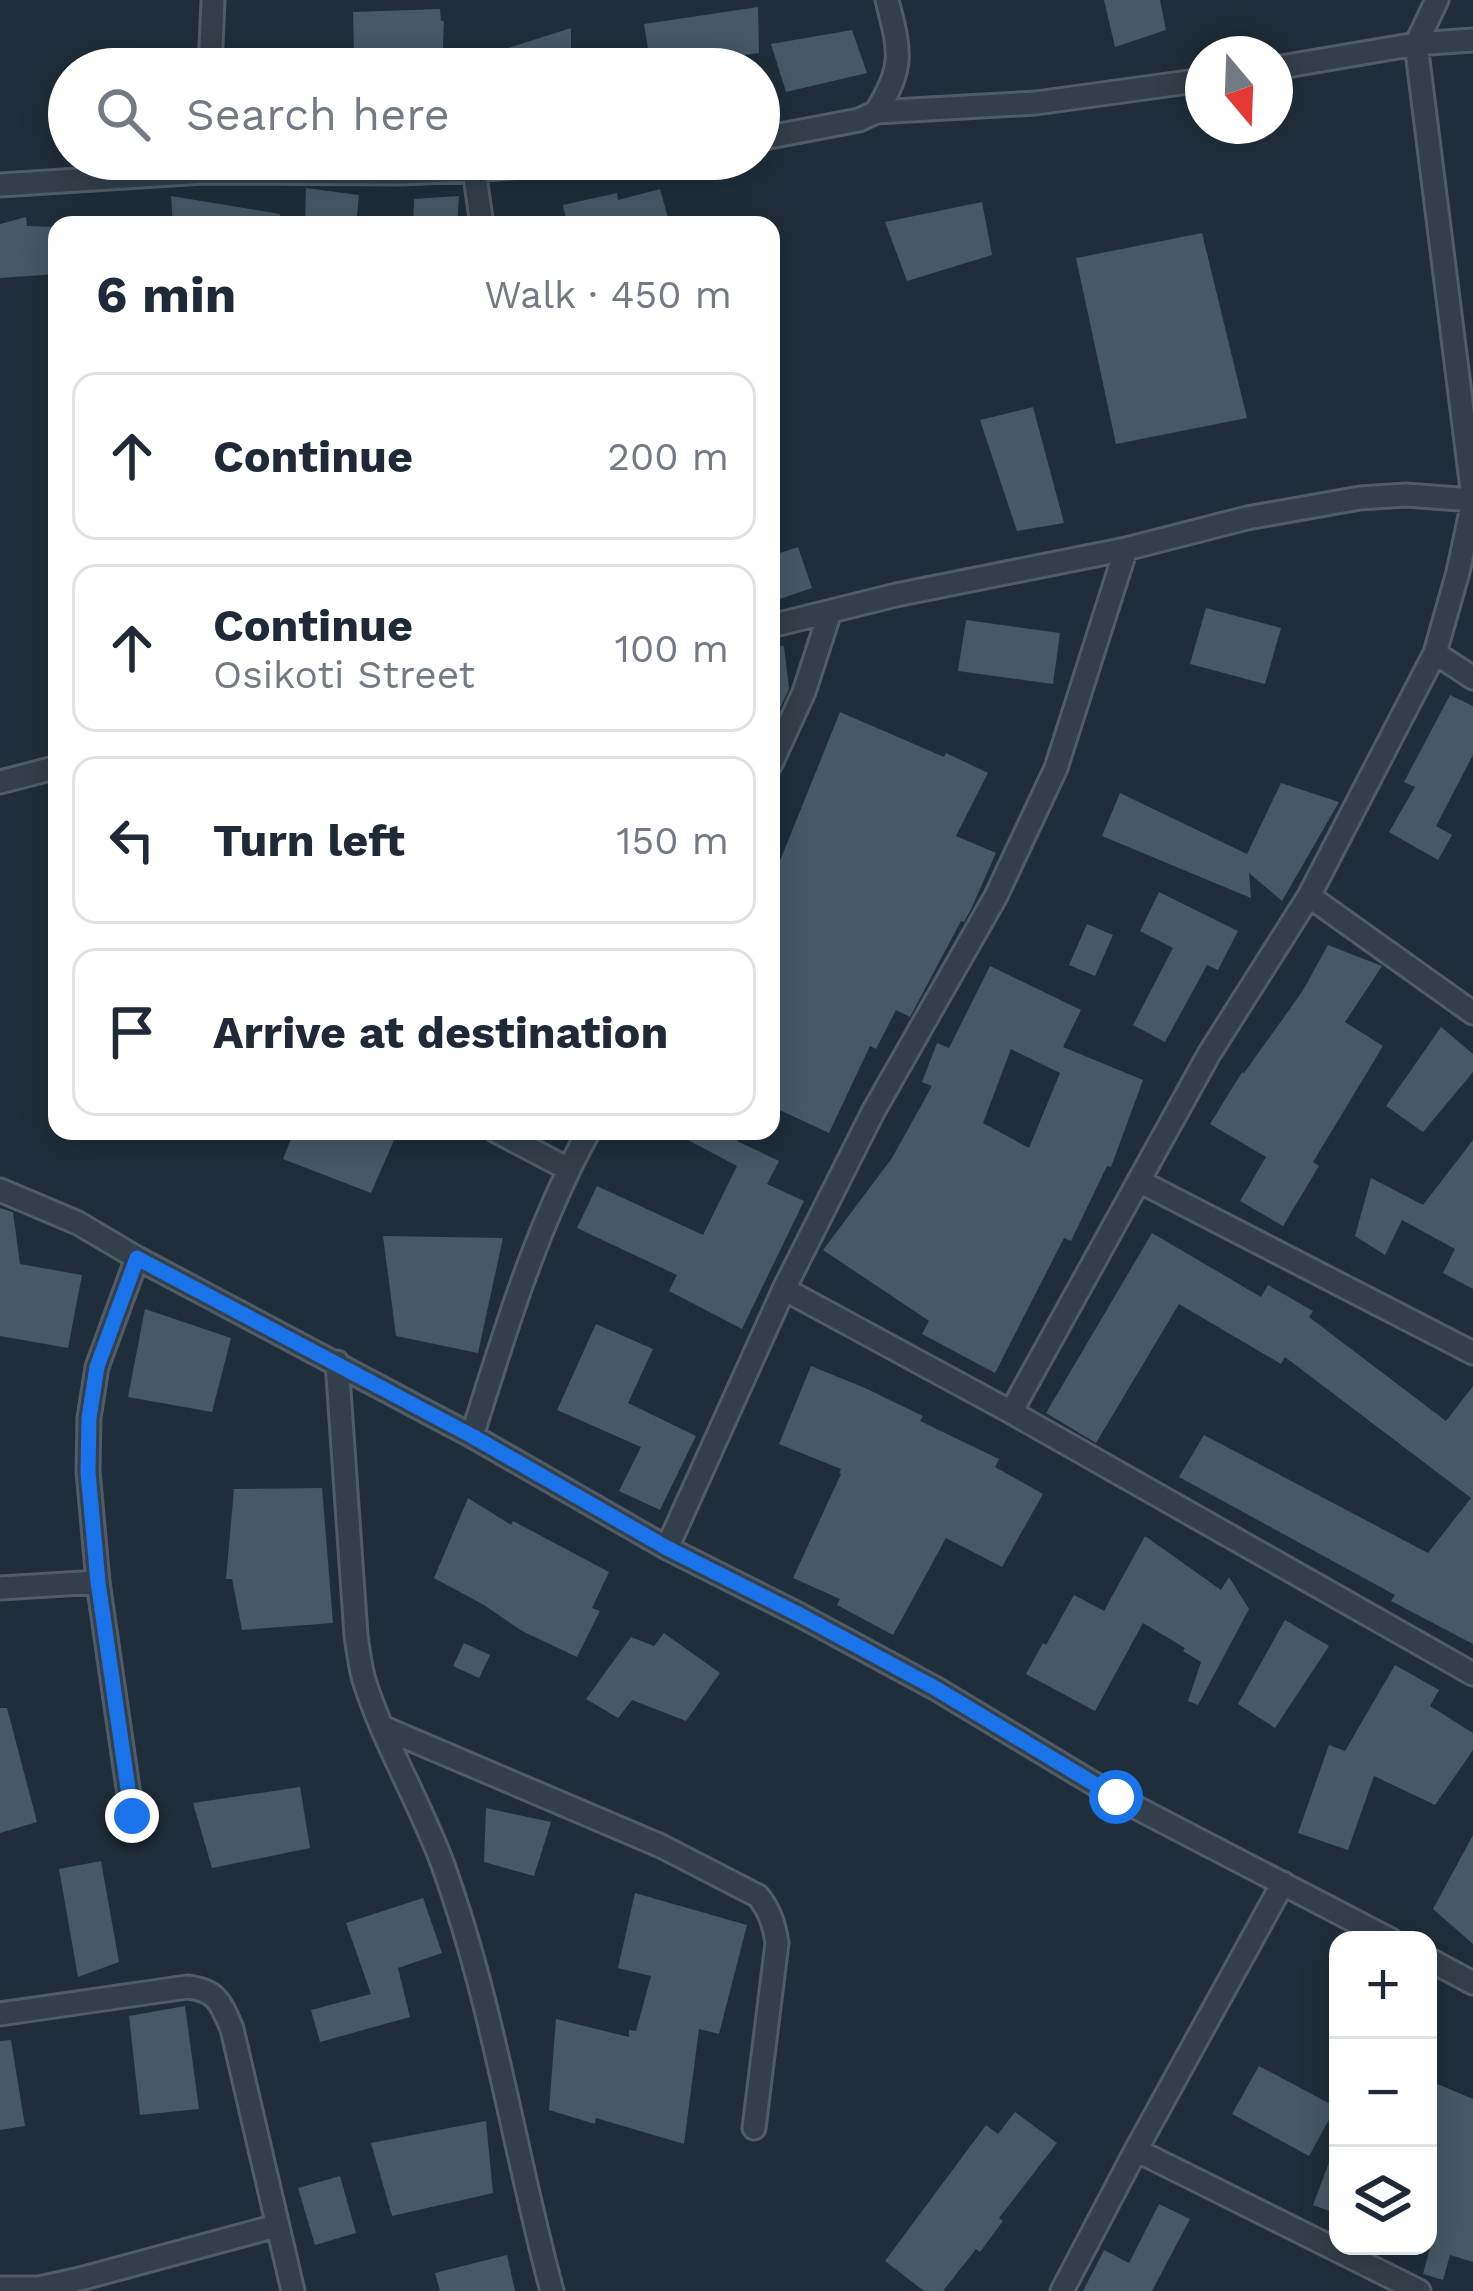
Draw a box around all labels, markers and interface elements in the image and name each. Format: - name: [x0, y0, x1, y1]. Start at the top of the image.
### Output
- north arrow: [1185, 36, 1293, 144]
- search box: [48, 48, 780, 180]
- icon: search: [90, 81, 156, 147]
- text: Search here: [186, 88, 450, 141]
- text: 6 min: [96, 265, 236, 324]
- text: Walk · 450 m: [484, 272, 732, 317]
- icon: ahead: [99, 423, 165, 489]
- text: Continue: [213, 430, 413, 483]
- text: 200 m: [607, 434, 729, 479]
- text: Continue: [213, 599, 413, 652]
- icon: ahead: [99, 615, 165, 681]
- text: 100 m: [615, 626, 729, 671]
- text: Osikoti Street: [213, 652, 475, 697]
- icon: left: [99, 807, 165, 873]
- text: Turn left: [213, 814, 405, 867]
- text: 150 m: [616, 818, 729, 863]
- icon: arrive: [99, 999, 165, 1065]
- text: Arrive at destination: [213, 1006, 668, 1059]
- route start: [1089, 1770, 1143, 1824]
- route end: [105, 1789, 159, 1843]
- map controls: [1329, 1931, 1437, 2255]
- button: +: [1329, 1931, 1437, 2039]
- button: −: [1329, 2039, 1437, 2147]
- button: layers: [1329, 2147, 1437, 2255]

